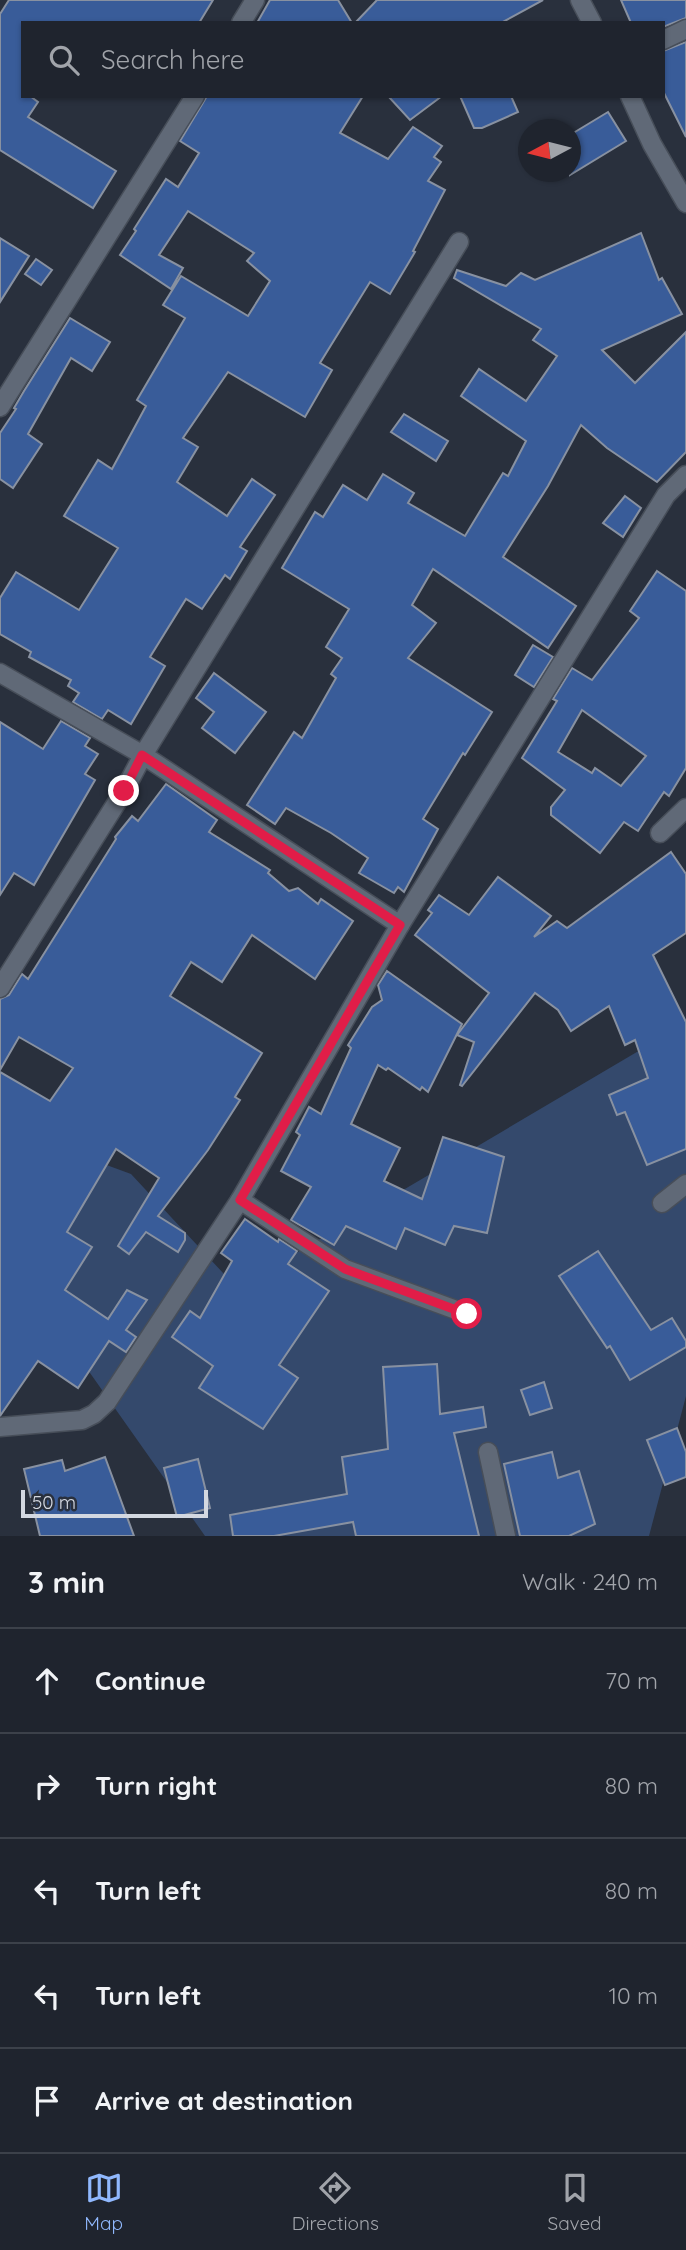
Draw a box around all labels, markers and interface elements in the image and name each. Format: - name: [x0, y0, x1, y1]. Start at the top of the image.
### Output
- search box: [21, 21, 665, 98]
- icon: search: [45, 41, 83, 79]
- text: Search here: [101, 43, 245, 76]
- north arrow: [518, 119, 581, 182]
- route end: [108, 775, 139, 806]
- route start: [451, 1298, 482, 1329]
- scale bar: [21, 1487, 208, 1519]
- text: 50 m: [32, 1490, 76, 1514]
- text: 3 min: [28, 1563, 105, 1601]
- text: Walk · 240 m: [522, 1567, 658, 1596]
- icon: ahead: [28, 1662, 66, 1700]
- text: Continue: [95, 1664, 206, 1697]
- text: 70 m: [605, 1666, 658, 1695]
- icon: right: [28, 1767, 66, 1805]
- text: Turn right: [95, 1769, 217, 1802]
- text: 80 m: [605, 1771, 658, 1800]
- icon: left: [28, 1872, 66, 1910]
- text: Turn left: [95, 1874, 202, 1907]
- text: 80 m: [605, 1876, 658, 1905]
- icon: left: [28, 1977, 66, 2015]
- text: Turn left: [95, 1979, 202, 2012]
- text: 10 m: [609, 1981, 658, 2010]
- icon: arrive: [28, 2082, 66, 2120]
- text: Arrive at destination: [95, 2084, 353, 2117]
- tab: Map: [84, 2169, 123, 2235]
- tab: Directions: [292, 2169, 379, 2235]
- tab: Saved: [547, 2169, 602, 2235]

